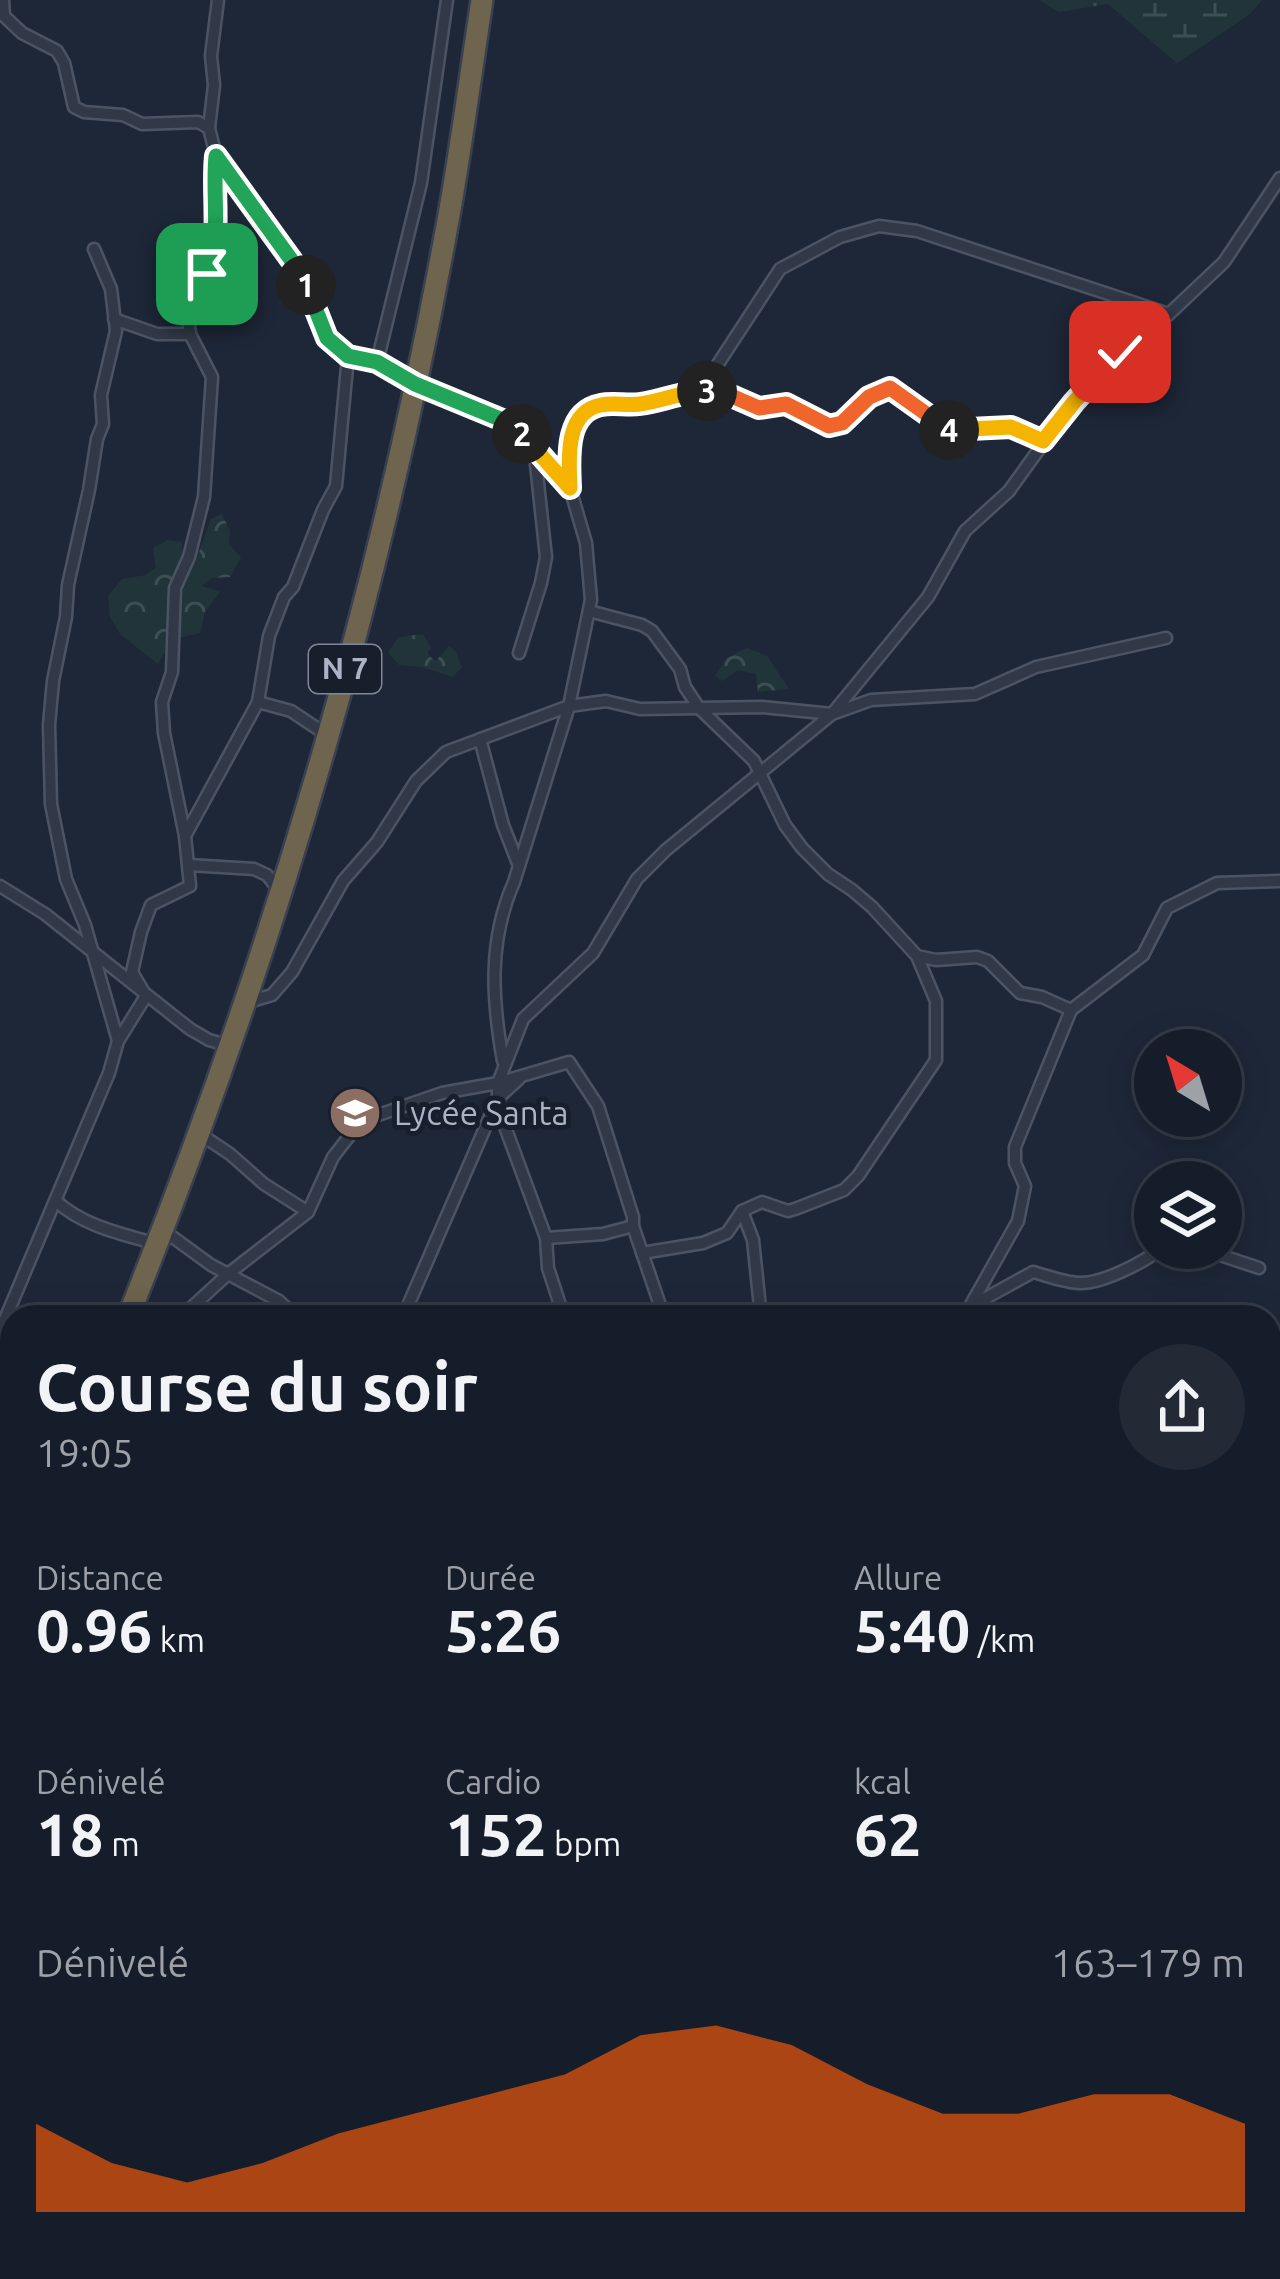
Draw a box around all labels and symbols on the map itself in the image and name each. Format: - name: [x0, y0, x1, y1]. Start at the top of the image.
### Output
- pin: [156, 223, 258, 325]
- pin: 1: [276, 255, 336, 315]
- pin: [1069, 301, 1171, 403]
- pin: 3: [677, 361, 737, 421]
- pin: 4: [919, 400, 979, 460]
- pin: 2: [492, 404, 552, 464]
- road number: N 7: [309, 645, 381, 693]
- north arrow: [1134, 1029, 1242, 1137]
- school or university icon: Lycée Santa: [327, 1085, 383, 1141]
- place label: Lycée Santa: [394, 1094, 568, 1131]

